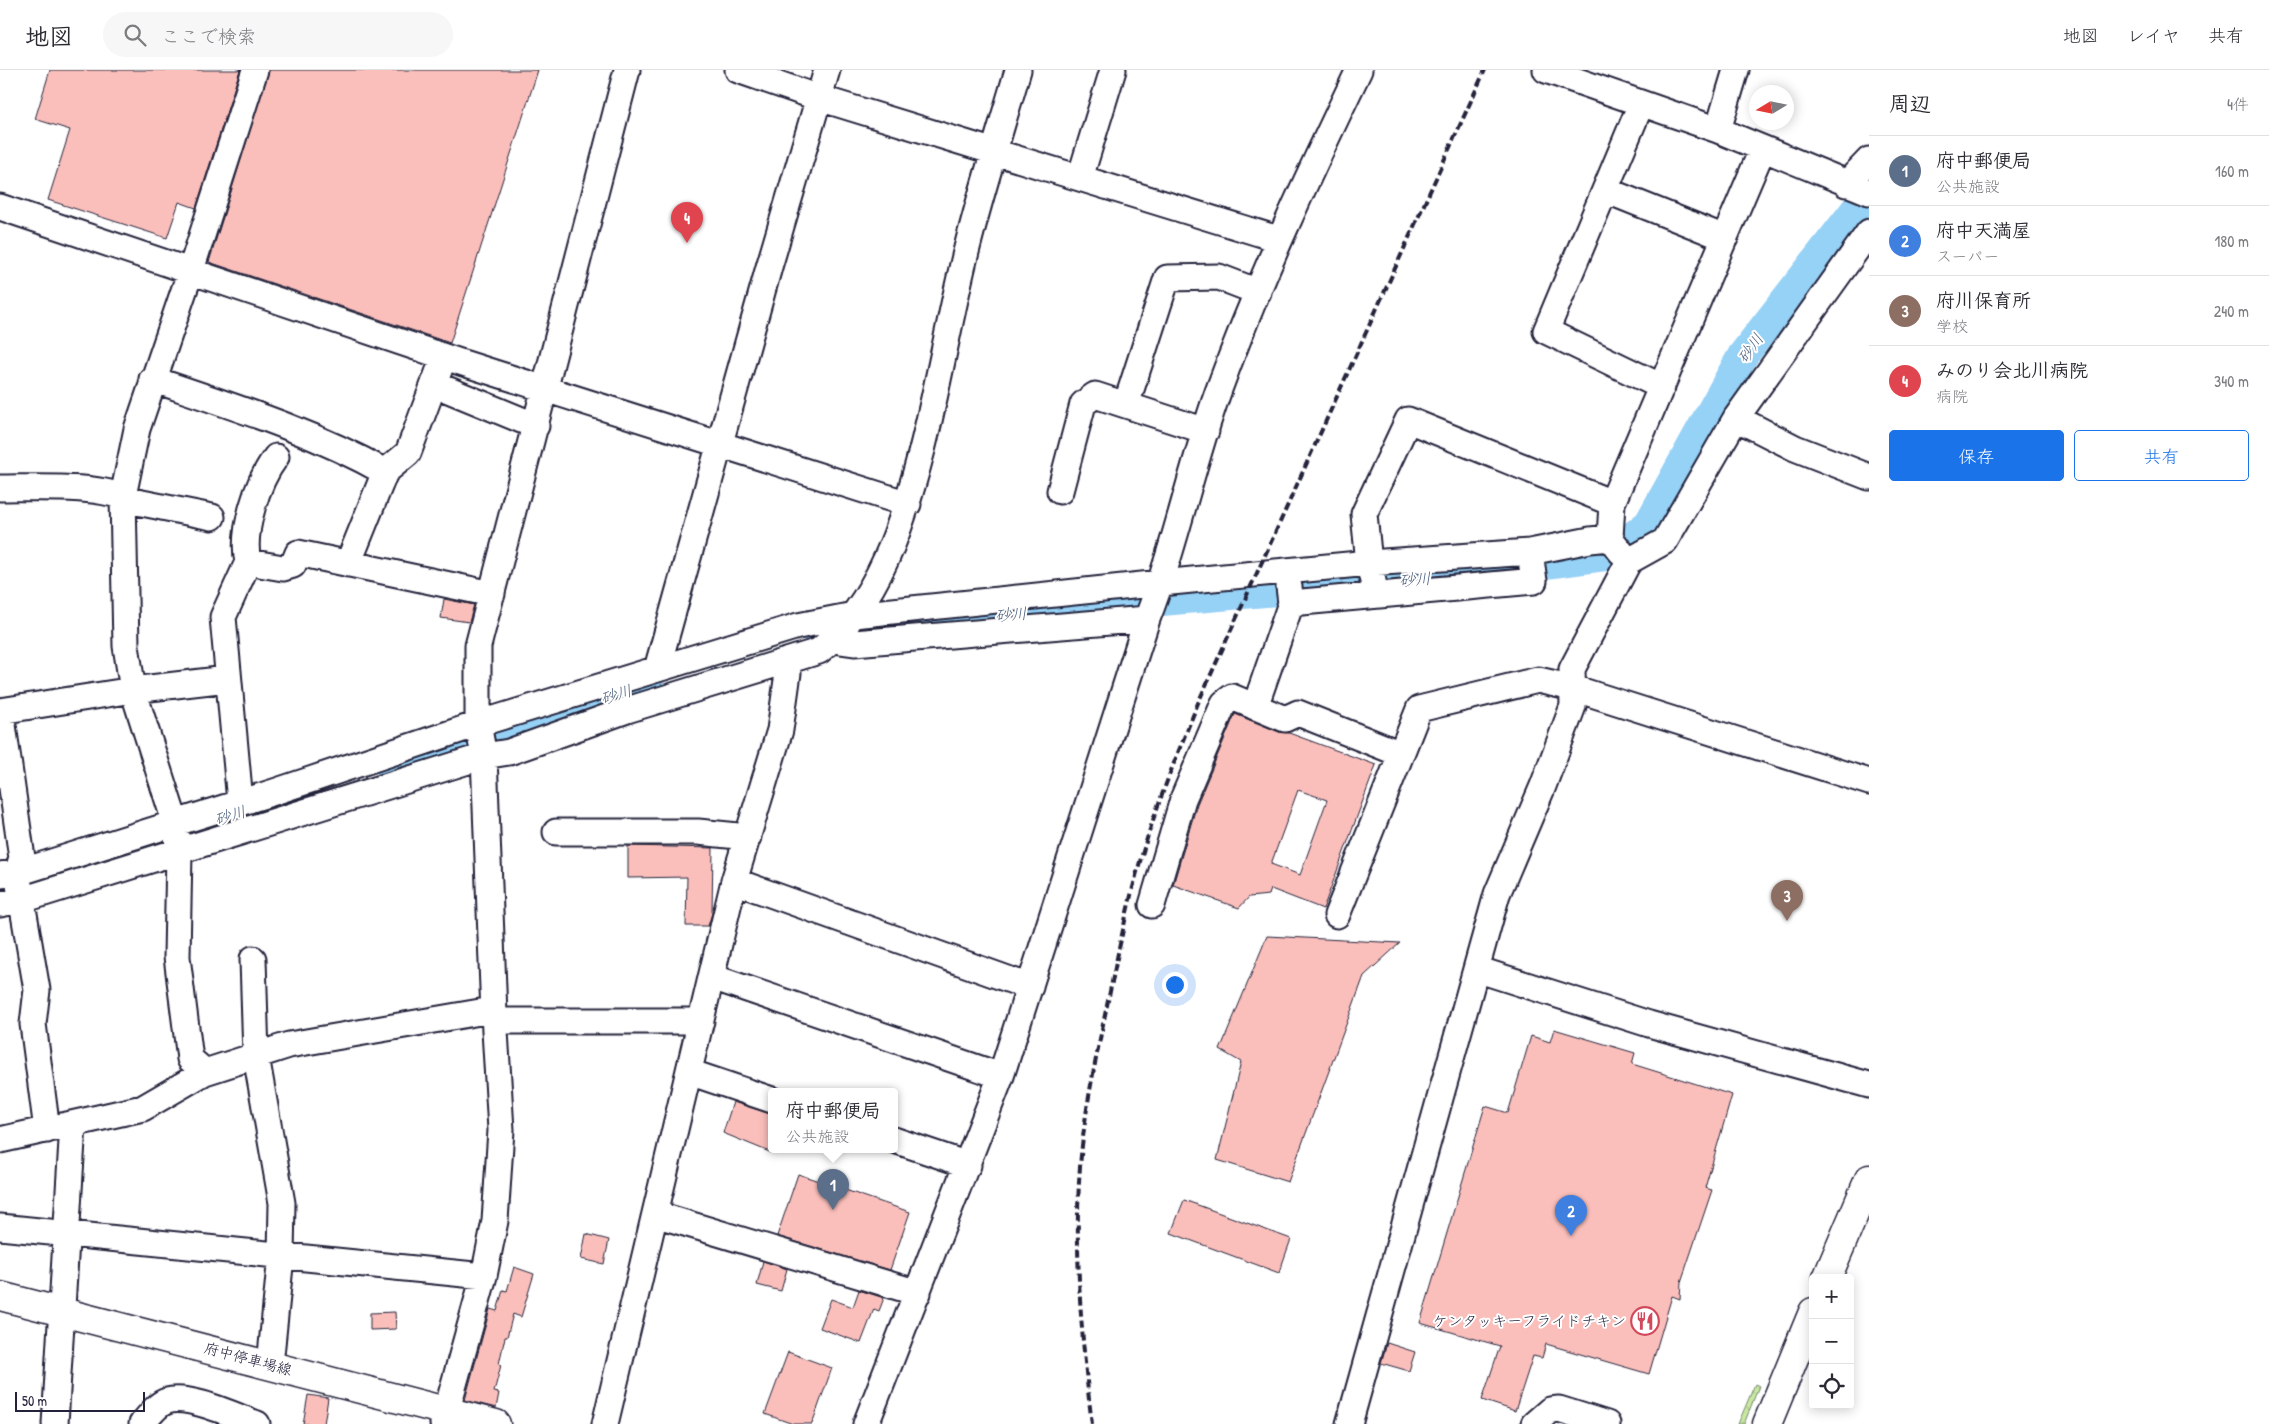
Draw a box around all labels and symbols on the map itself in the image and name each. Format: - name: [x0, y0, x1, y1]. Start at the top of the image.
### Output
- north arrow: [1749, 85, 1794, 130]
- pin: 4: [671, 202, 703, 243]
- water label: 砂川: [1732, 329, 1768, 367]
- water label: 砂川: [1398, 567, 1432, 591]
- water label: 砂川: [994, 602, 1028, 626]
- water label: 砂川: [597, 679, 635, 709]
- water label: 砂川: [211, 800, 249, 830]
- pin: 3: [1771, 880, 1803, 921]
- your location: [1162, 972, 1188, 998]
- pin: 1: [817, 1169, 849, 1210]
- pin: 2: [1555, 1195, 1587, 1236]
- restaurant icon: ケンタッキーフライドチキン: [1630, 1306, 1660, 1336]
- place label: ケンタッキーフライドチキン: [1433, 1310, 1626, 1331]
- street label: 府中停車場線: [202, 1337, 294, 1380]
- scale bar: [15, 1389, 145, 1412]

